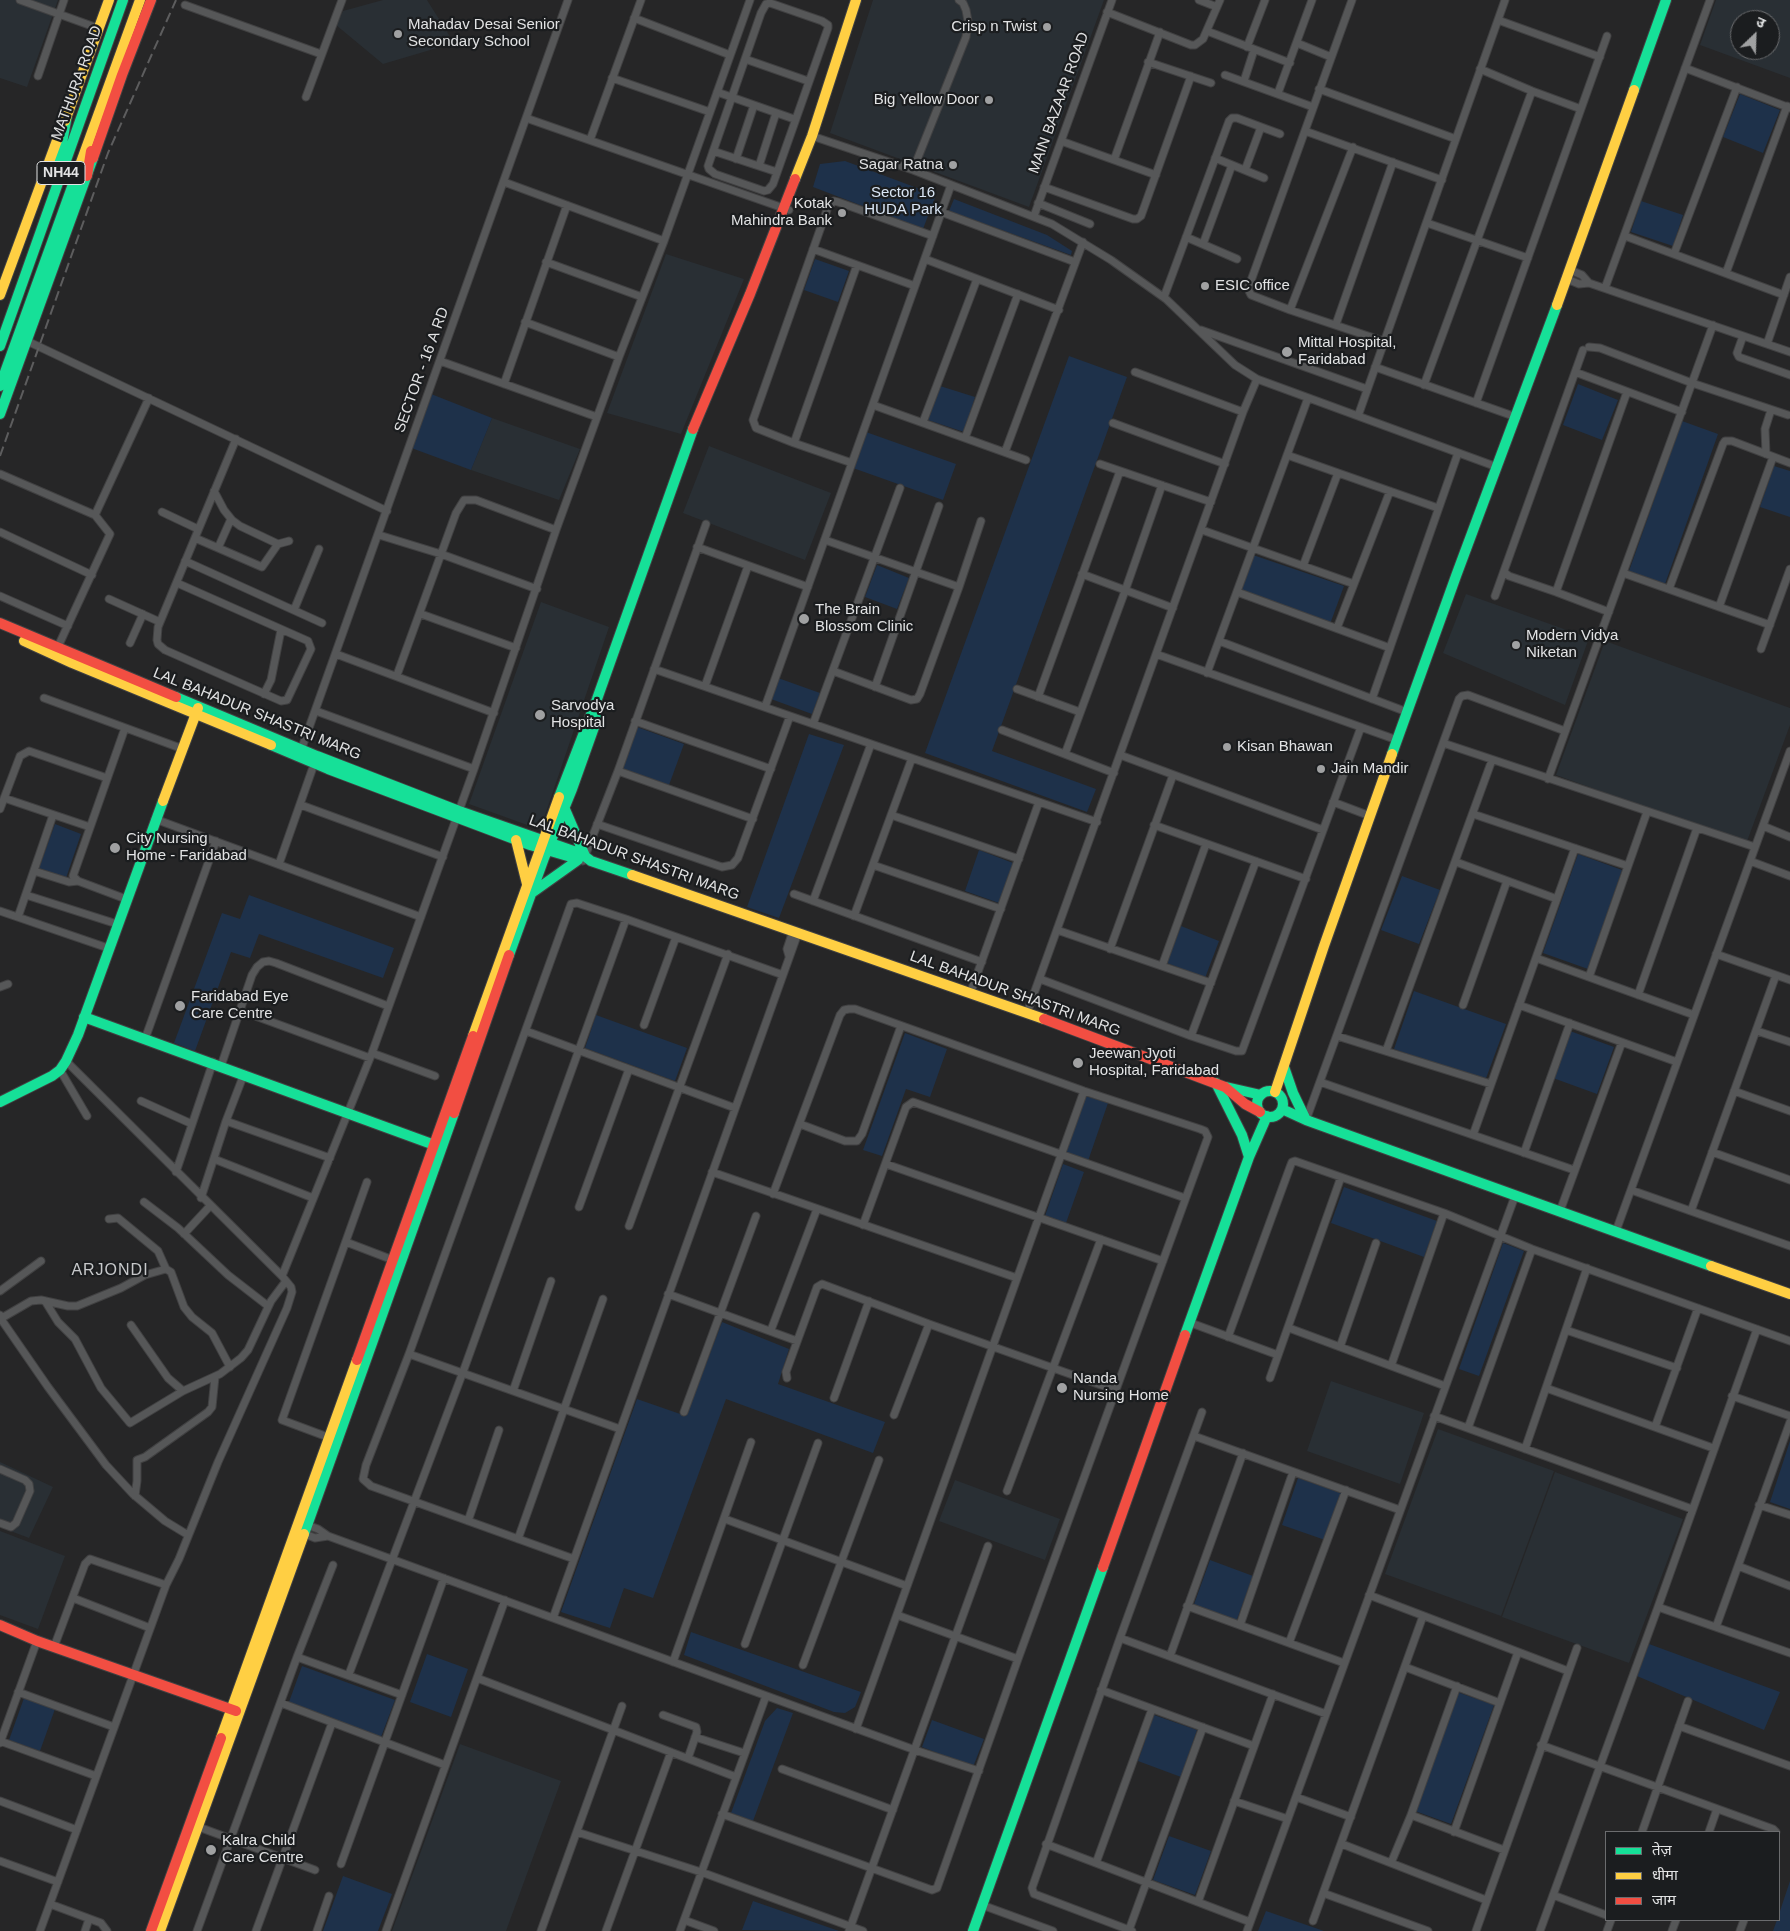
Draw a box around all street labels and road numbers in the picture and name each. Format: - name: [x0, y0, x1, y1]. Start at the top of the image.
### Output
- street label: MATHURA ROAD: [48, 23, 106, 143]
- street label: MAIN BAZAAR ROAD: [1025, 30, 1093, 176]
- road number: NH44: [37, 162, 85, 184]
- street label: SECTOR - 16 A RD: [391, 305, 453, 435]
- street label: LAL BAHADUR SHASTRI MARG: [150, 664, 364, 764]
- street label: LAL BAHADUR SHASTRI MARG: [526, 811, 742, 905]
- street label: LAL BAHADUR SHASTRI MARG: [907, 947, 1123, 1041]

